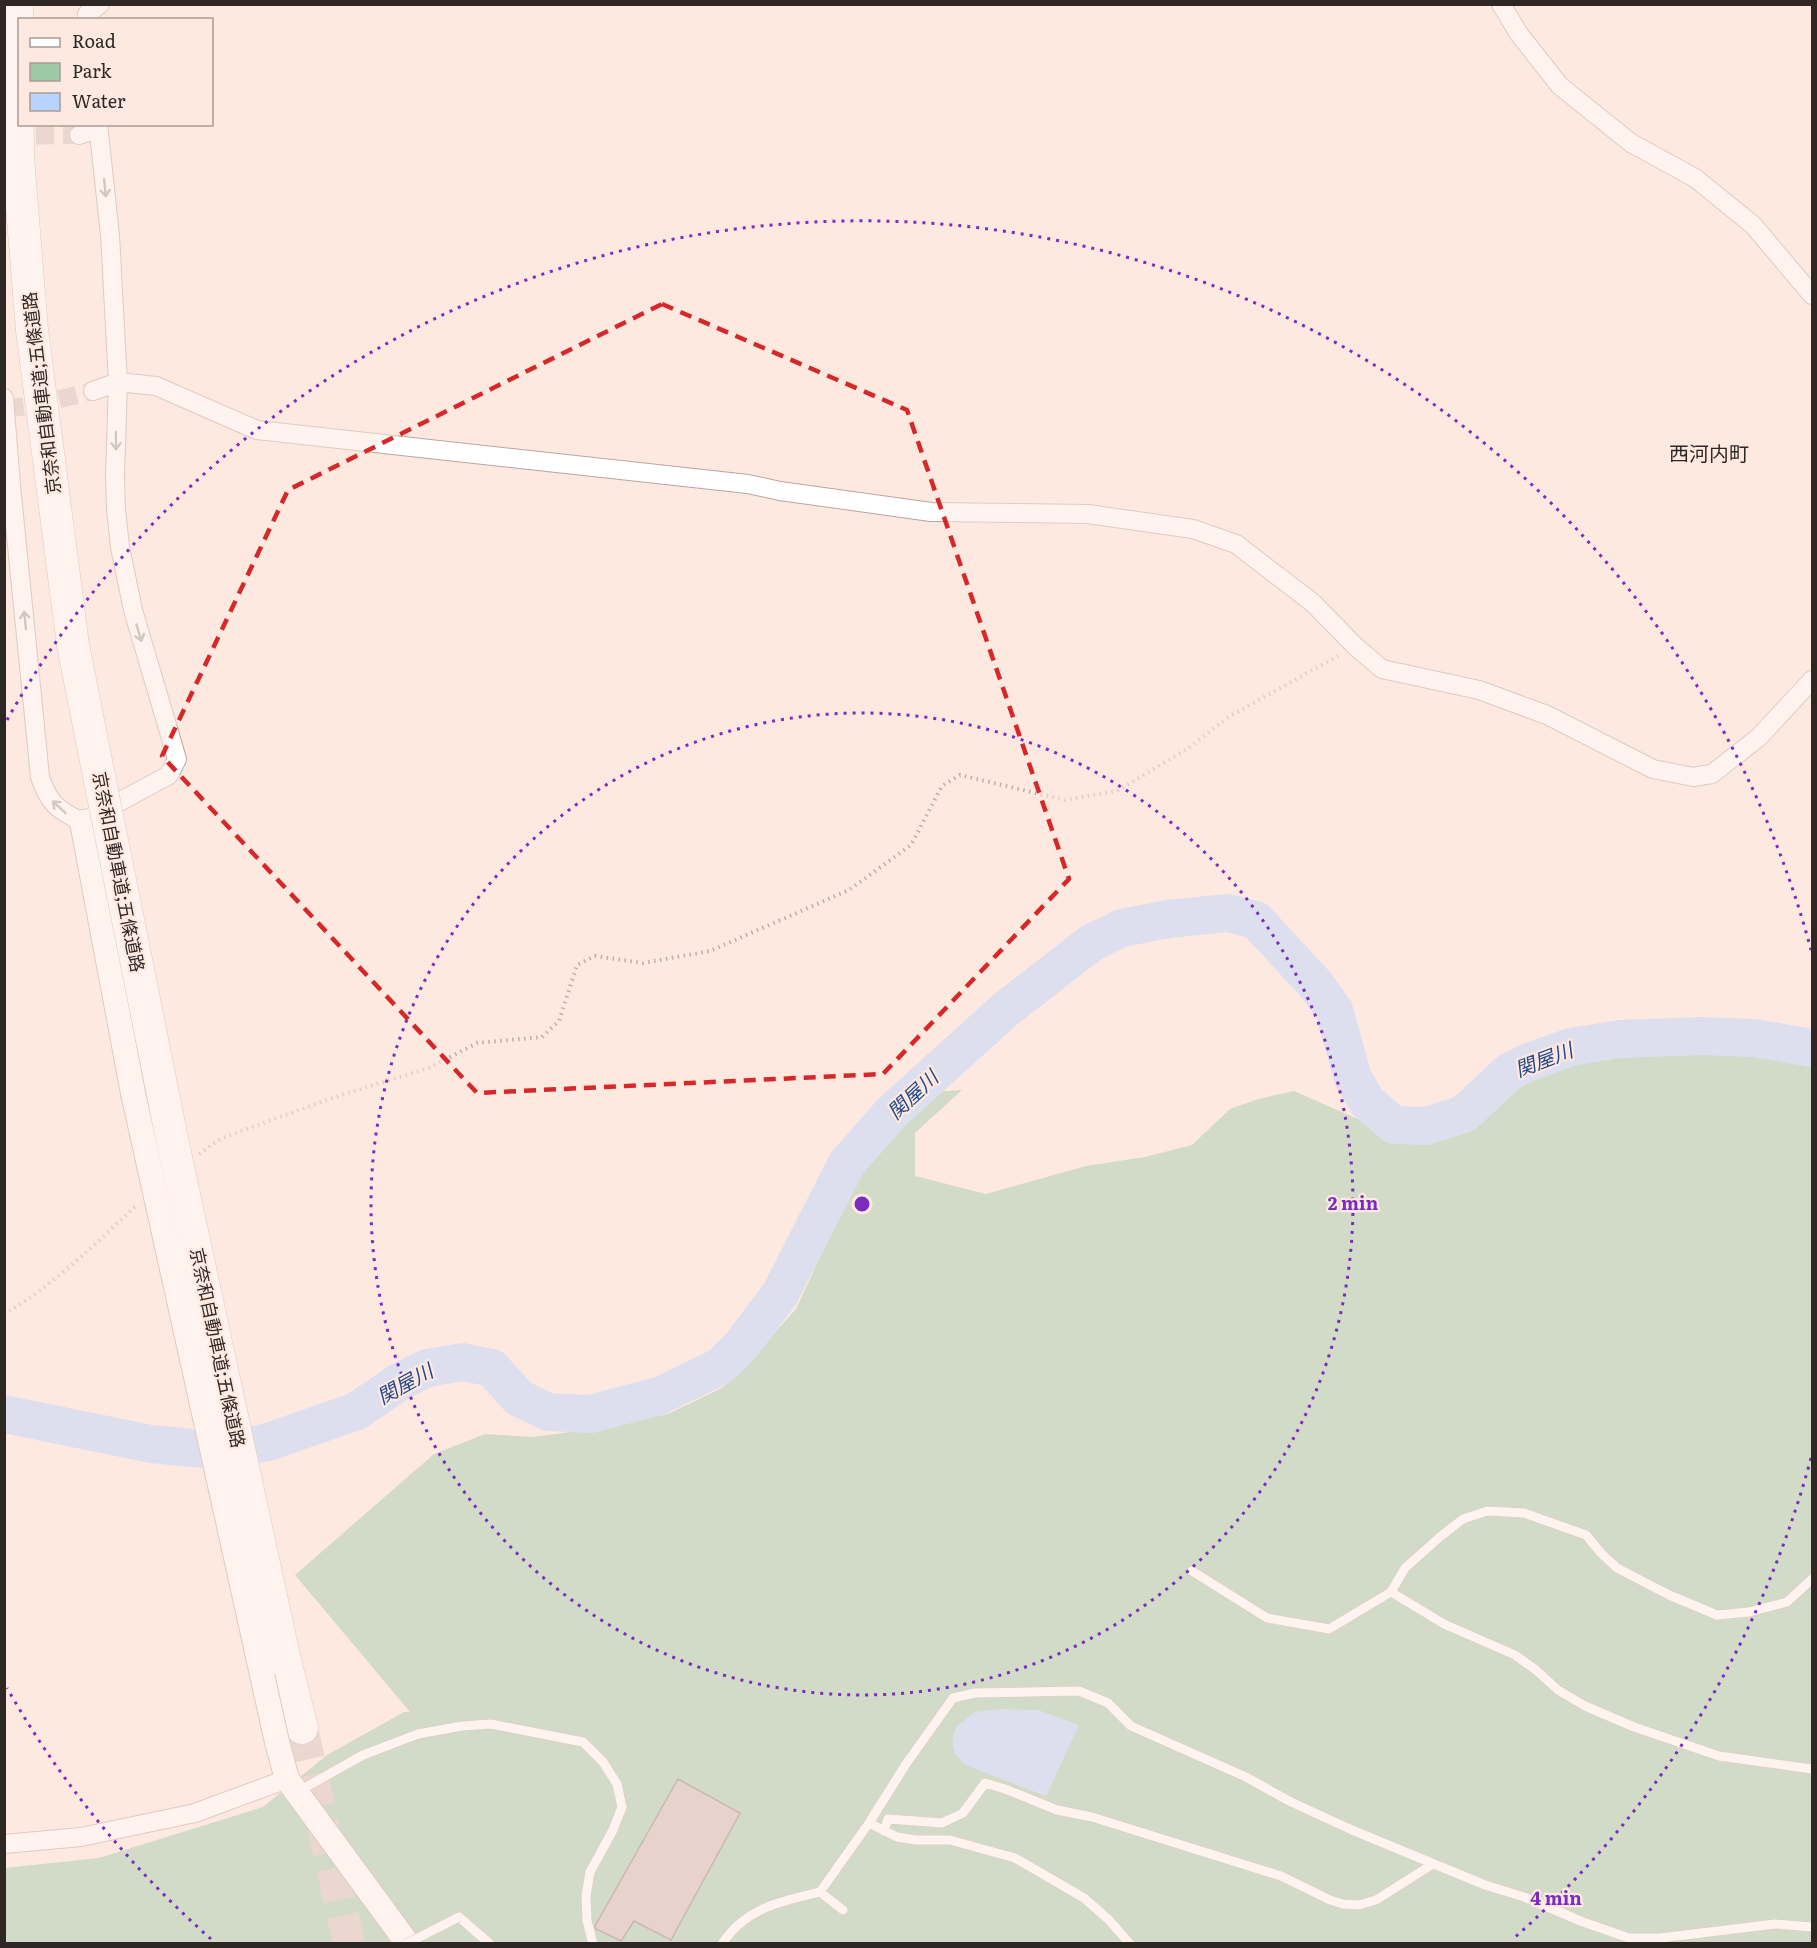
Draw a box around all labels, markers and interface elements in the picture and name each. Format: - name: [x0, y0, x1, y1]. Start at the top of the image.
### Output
- legend: [18, 18, 213, 126]
- text: Road: [72, 27, 116, 54]
- text: Park: [72, 57, 113, 84]
- text: Water: [72, 87, 126, 114]
- one-way arrow: [99, 177, 110, 197]
- street label: 京奈和自動車道;五條道路: [15, 290, 66, 496]
- one-way arrow: [111, 430, 122, 450]
- district label: 西河内町: [1669, 437, 1749, 467]
- one-way arrow: [19, 610, 30, 630]
- one-way arrow: [134, 623, 145, 642]
- street label: 京奈和自動車道;五條道路: [87, 769, 152, 974]
- one-way arrow: [51, 800, 66, 814]
- water label: 関屋川: [1510, 1033, 1579, 1083]
- water label: 関屋川: [879, 1061, 945, 1125]
- text: 2 min: [1328, 1189, 1379, 1216]
- centre of rings: [852, 1194, 872, 1214]
- street label: 京奈和自動車道;五條道路: [184, 1245, 253, 1450]
- water label: 関屋川: [371, 1354, 439, 1410]
- text: 4 min: [1530, 1884, 1582, 1911]

